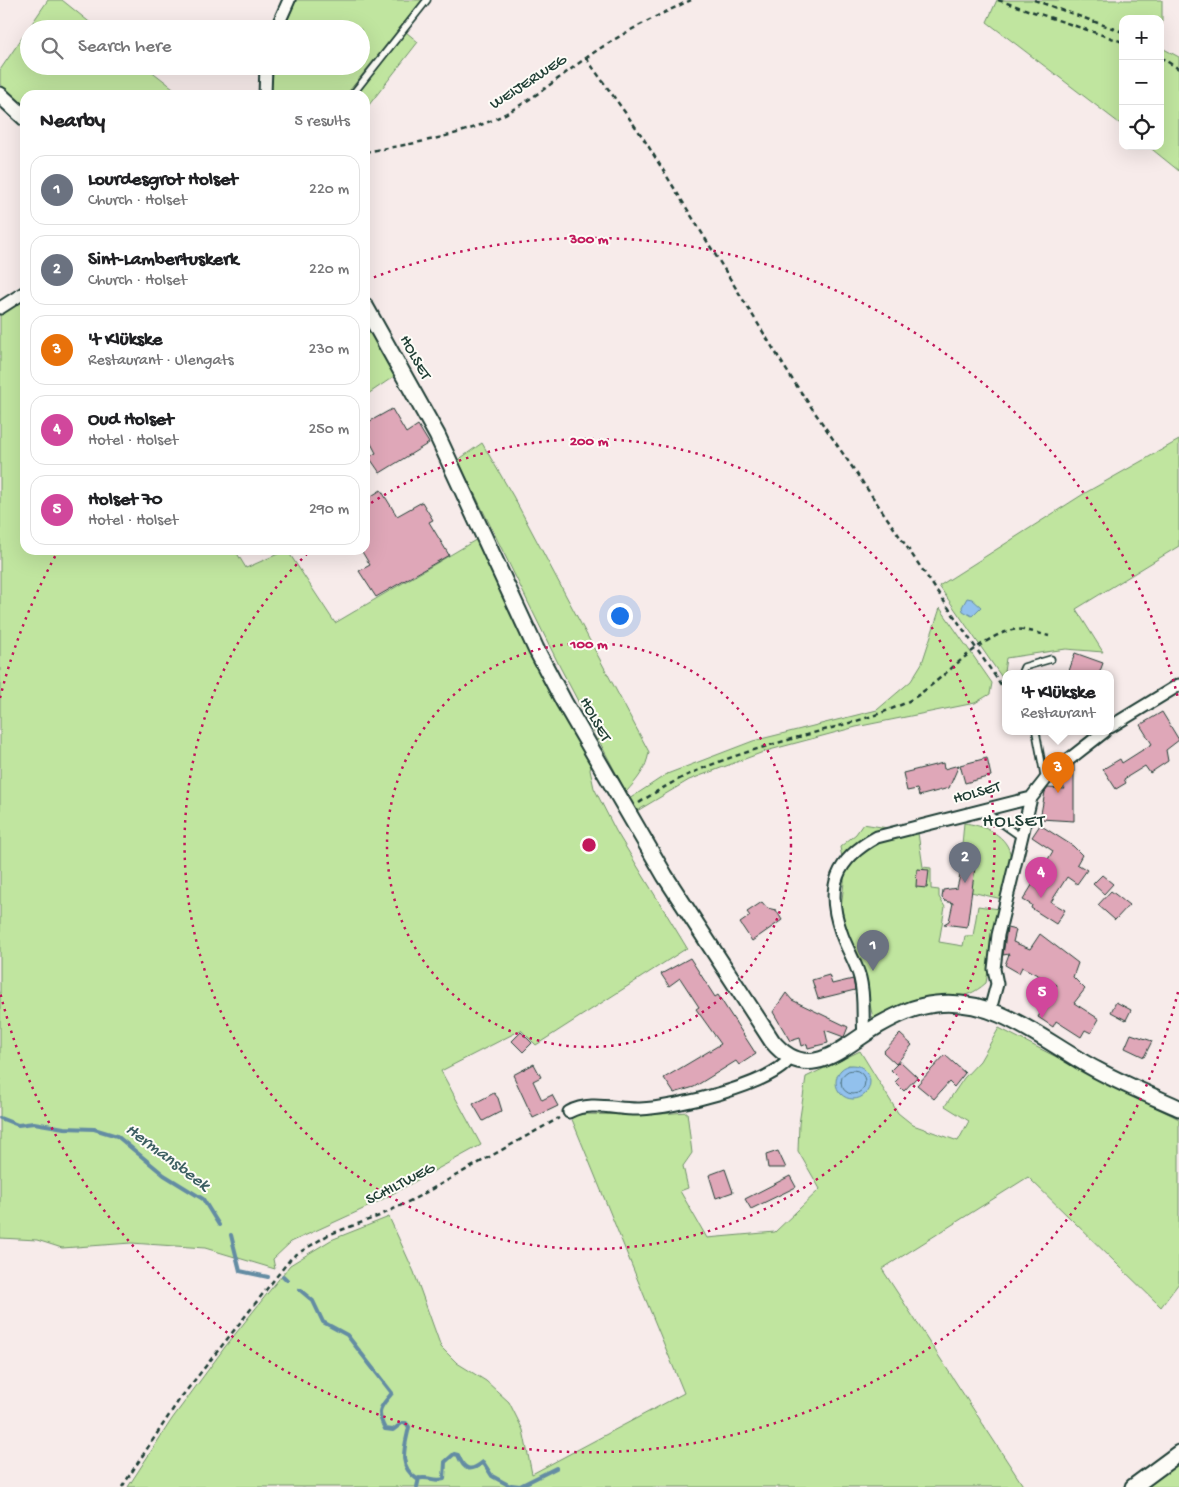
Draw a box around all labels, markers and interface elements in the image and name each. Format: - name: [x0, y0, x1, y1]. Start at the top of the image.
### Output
- map controls: [1119, 15, 1164, 150]
- button: +: [1119, 15, 1164, 60]
- search box: [20, 20, 370, 75]
- icon: search: [38, 34, 66, 62]
- text: Search here: [78, 36, 172, 59]
- street label: WEIJERWEG: [487, 51, 572, 115]
- button: −: [1119, 60, 1164, 105]
- button: locate: [1119, 105, 1164, 150]
- text: Nearby: [40, 110, 105, 135]
- text: 5 results: [295, 113, 350, 132]
- text: Lourdesgrot Holset: [88, 169, 238, 192]
- text: 1: [54, 181, 60, 200]
- text: 220 m: [309, 181, 349, 200]
- text: Church · Holset: [88, 192, 187, 211]
- text: 300 m: [568, 231, 609, 249]
- text: Sint-Lambertuskerk: [88, 249, 238, 272]
- text: 2: [53, 261, 61, 280]
- text: 220 m: [309, 261, 349, 280]
- text: Church · Holset: [88, 272, 187, 291]
- text: 't Klükske: [88, 329, 162, 352]
- street label: HOLSET: [394, 332, 434, 384]
- text: 3: [53, 341, 61, 360]
- text: 230 m: [309, 341, 349, 360]
- text: Restaurant · Ulengats: [88, 352, 234, 371]
- text: Oud Holset: [88, 409, 173, 432]
- text: 4: [53, 421, 61, 440]
- text: 250 m: [309, 421, 349, 440]
- text: Hotel · Holset: [88, 432, 178, 451]
- text: 200 m: [570, 433, 609, 451]
- text: Holset 70: [88, 489, 163, 512]
- text: 5: [53, 501, 61, 520]
- text: 290 m: [309, 501, 349, 520]
- text: Hotel · Holset: [88, 512, 178, 531]
- your location: [607, 603, 633, 629]
- text: 100 m: [569, 636, 608, 654]
- popup: [1002, 670, 1114, 735]
- text: 't Klükske: [1021, 682, 1095, 705]
- street label: HOLSET: [574, 694, 614, 746]
- text: Restaurant: [1021, 705, 1095, 724]
- pin: 3: [1042, 752, 1074, 793]
- street label: HOLSET: [951, 778, 1004, 809]
- district label: HOLSET: [982, 811, 1046, 834]
- centre of rings: [580, 836, 598, 854]
- pin: 2: [949, 842, 981, 883]
- pin: 4: [1025, 857, 1057, 898]
- pin: 1: [857, 930, 889, 971]
- pin: 5: [1026, 977, 1058, 1018]
- water label: Hermansbeek: [121, 1120, 215, 1198]
- street label: SCHILTWEG: [363, 1159, 439, 1210]

